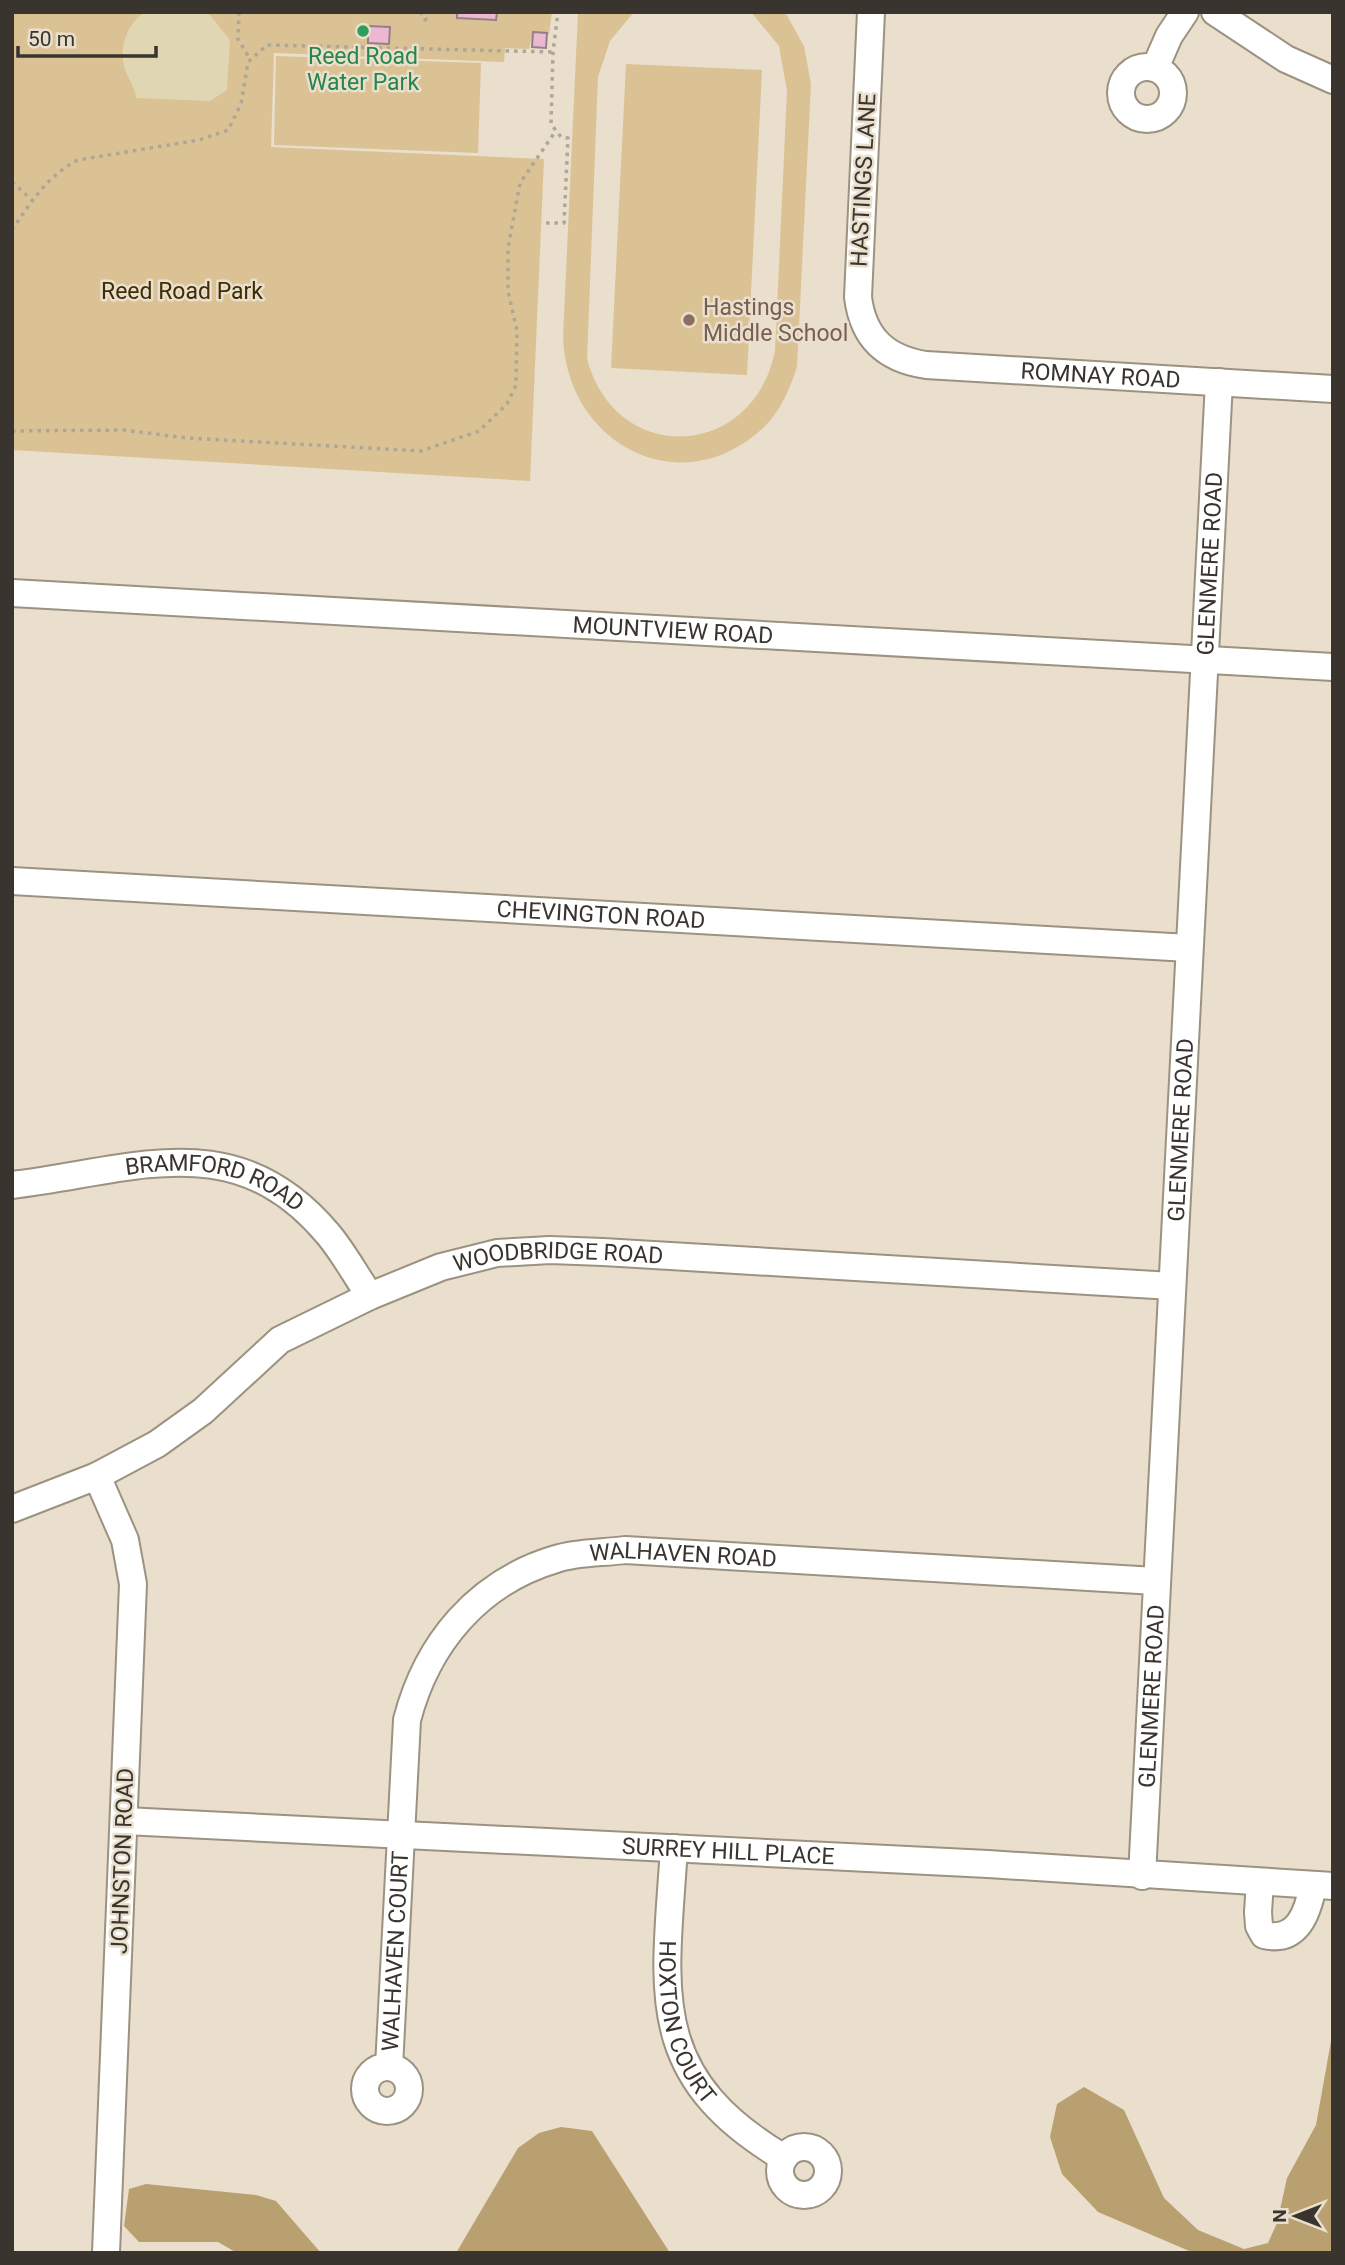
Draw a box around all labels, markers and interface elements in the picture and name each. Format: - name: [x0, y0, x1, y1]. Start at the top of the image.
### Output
- scale bar: [18, 14, 156, 58]
- marker: Reed Road Water Park: [355, 23, 371, 39]
- text: 50 m: [28, 27, 75, 51]
- place label: Reed Road Water Park: [307, 43, 419, 96]
- street label: HASTINGS LANE: [845, 93, 882, 268]
- park label: Reed Road Park: [101, 278, 263, 305]
- place label: Hastings Middle School: [703, 294, 848, 347]
- marker: Hastings Middle School: [681, 312, 697, 328]
- street label: ROMNAY ROAD: [1020, 358, 1181, 394]
- street label: GLENMERE ROAD: [1192, 471, 1228, 656]
- street label: MOUNTVIEW ROAD: [572, 611, 774, 650]
- street label: CHEVINGTON ROAD: [496, 896, 706, 934]
- street label: GLENMERE ROAD: [1163, 1038, 1199, 1222]
- street label: BRAMFORD ROAD: [124, 1150, 309, 1217]
- street label: WOODBRIDGE ROAD: [450, 1237, 664, 1277]
- street label: WALHAVEN ROAD: [588, 1537, 777, 1573]
- street label: GLENMERE ROAD: [1134, 1604, 1170, 1789]
- street label: JOHNSTON ROAD: [106, 1768, 139, 1955]
- street label: SURREY HILL PLACE: [621, 1833, 835, 1870]
- street label: WALHAVEN COURT: [377, 1850, 414, 2052]
- street label: HOXTON COURT: [653, 1940, 722, 2110]
- north arrow: [1261, 2181, 1331, 2251]
- text: N: [1268, 2209, 1291, 2223]

